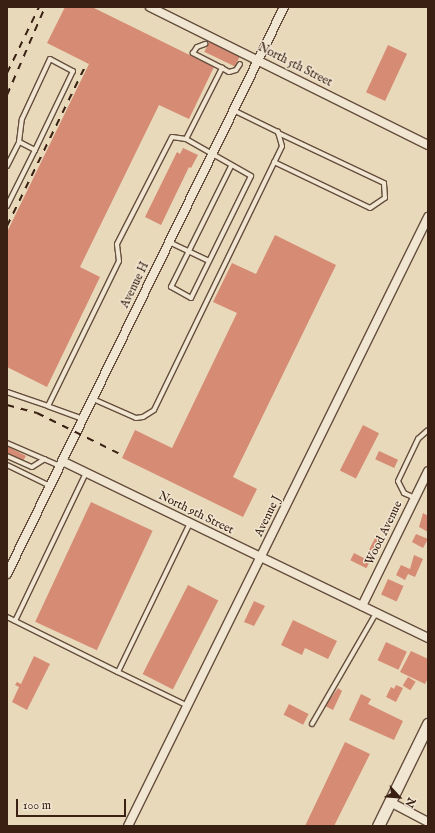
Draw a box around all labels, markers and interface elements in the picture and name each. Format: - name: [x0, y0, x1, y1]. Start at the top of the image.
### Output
- street label: North 5th Street: [256, 40, 334, 90]
- street label: Avenue H: [118, 260, 152, 310]
- street label: North 9th Street: [156, 489, 236, 537]
- street label: Avenue J: [252, 493, 284, 539]
- street label: Wood Avenue: [362, 499, 406, 567]
- north arrow: [379, 777, 419, 817]
- scale bar: [18, 791, 128, 817]
- text: N: [401, 795, 418, 810]
- text: 100 m: [23, 798, 51, 813]

